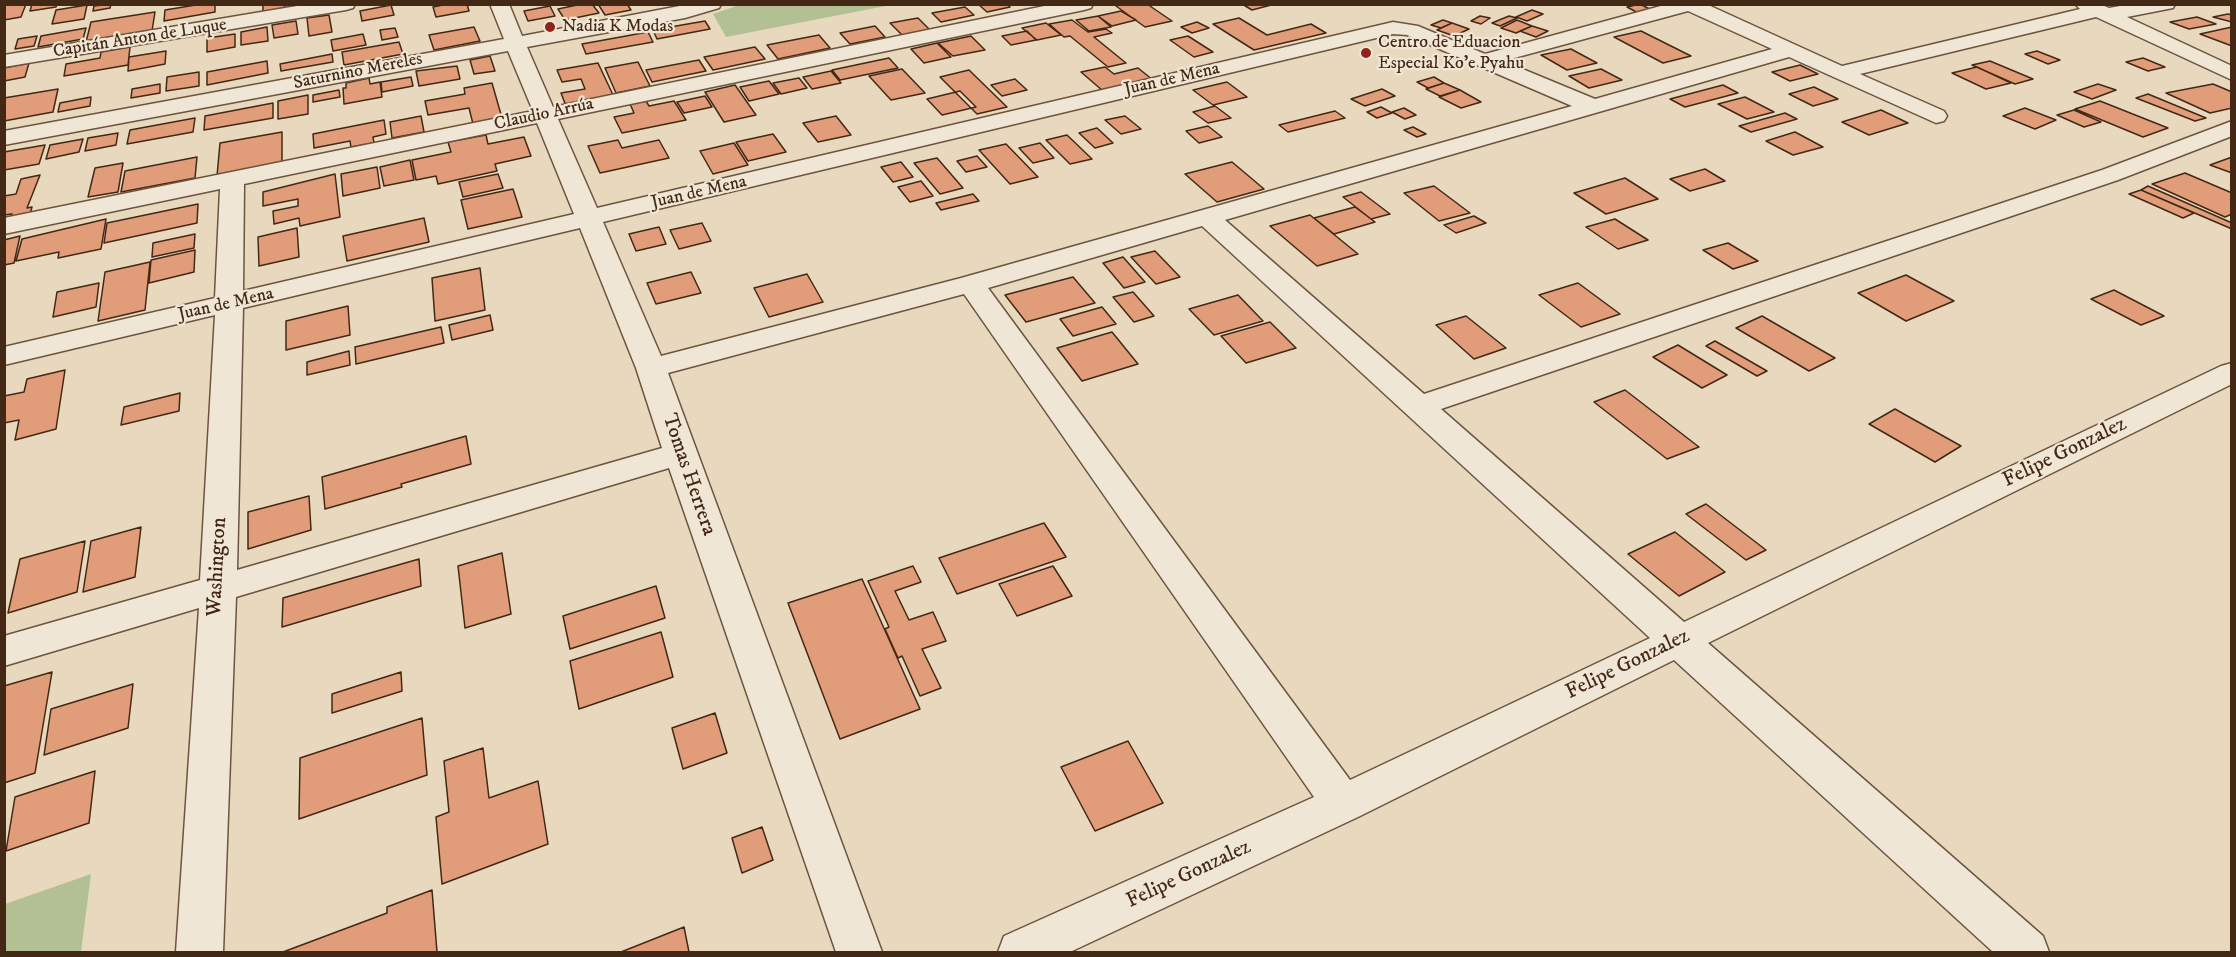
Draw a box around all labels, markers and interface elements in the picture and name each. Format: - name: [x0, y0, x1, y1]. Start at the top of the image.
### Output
- street label: Capitán Anton de Luque: [52, 15, 228, 63]
- place label: Nadia K Modas: [562, 16, 673, 38]
- marker: Nadia K Modas: [543, 20, 557, 34]
- place label: Centro de Eduacion Especial Ko'e Pyahu: [1378, 32, 1524, 74]
- marker: Centro de Eduacion Especial Ko'e Pyahu: [1359, 46, 1373, 60]
- street label: Saturnino Mereles: [292, 49, 424, 95]
- street label: Juan de Mena: [1122, 59, 1222, 101]
- street label: Claudio Arrúa: [492, 94, 596, 136]
- street label: Juan de Mena: [649, 172, 749, 214]
- street label: Juan de Mena: [176, 284, 276, 326]
- street label: Tomas Herrera: [655, 411, 721, 539]
- street label: Felipe Gonzalez: [1999, 412, 2131, 494]
- street label: Washington: [203, 517, 233, 617]
- street label: Felipe Gonzalez: [1562, 624, 1694, 706]
- street label: Felipe Gonzalez: [1123, 835, 1255, 915]

